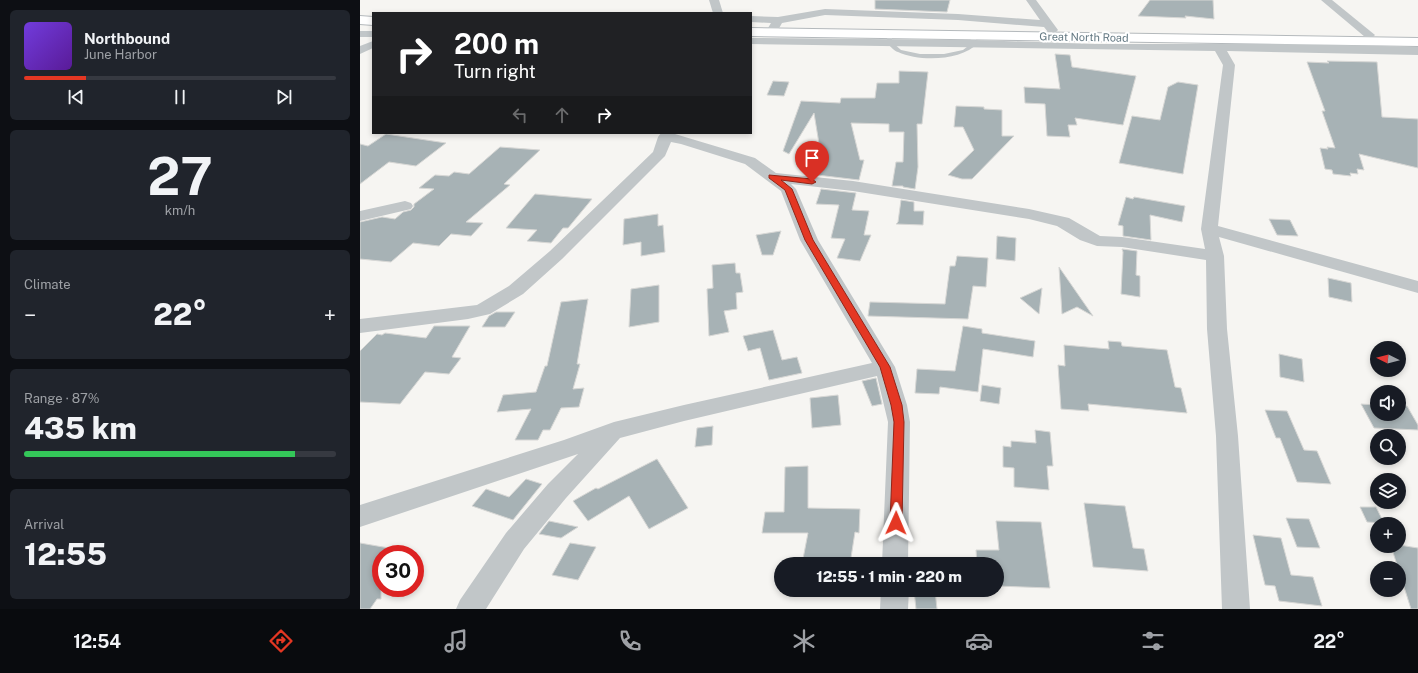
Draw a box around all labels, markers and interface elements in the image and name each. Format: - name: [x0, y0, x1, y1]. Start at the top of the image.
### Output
- text: 200 m: [454, 27, 539, 60]
- icon: right: [388, 28, 440, 80]
- text: Northbound: [84, 30, 170, 47]
- street label: Great North Road: [1039, 30, 1129, 44]
- text: June Harbor: [84, 47, 157, 62]
- text: Turn right: [454, 61, 536, 82]
- icon: previous: [65, 86, 87, 108]
- icon: pause: [169, 86, 191, 108]
- icon: next: [273, 86, 295, 108]
- icon: left: [509, 104, 531, 126]
- icon: ahead: [551, 104, 573, 126]
- icon: right: [593, 104, 615, 126]
- pin: [795, 141, 829, 182]
- text: 27: [147, 146, 213, 207]
- icon: arrive: [801, 147, 823, 169]
- text: km/h: [165, 203, 195, 218]
- text: Climate: [24, 277, 71, 292]
- text: 22°: [153, 296, 207, 332]
- text: −: [24, 302, 36, 328]
- text: +: [324, 302, 336, 328]
- north arrow: [1370, 341, 1406, 377]
- map controls: [1370, 341, 1406, 597]
- button: sound: [1370, 385, 1406, 421]
- text: Range · 87%: [24, 391, 99, 406]
- text: 435 km: [24, 410, 137, 446]
- button: search: [1370, 429, 1406, 465]
- button: layers: [1370, 473, 1406, 509]
- position arrow: [875, 502, 917, 544]
- text: Arrival: [24, 517, 64, 532]
- button: +: [1370, 517, 1406, 553]
- text: 12:55: [24, 536, 107, 572]
- speed limit sign: 30: [372, 545, 424, 597]
- button: −: [1370, 561, 1406, 597]
- text: 12:55 · 1 min · 220 m: [816, 568, 962, 585]
- icon: directions: [267, 627, 295, 655]
- icon: music: [442, 627, 470, 655]
- icon: phone: [616, 627, 644, 655]
- icon: climate: [790, 627, 818, 655]
- icon: car: [965, 627, 993, 655]
- icon: filters: [1139, 627, 1167, 655]
- text: 12:54: [73, 631, 121, 652]
- text: 22°: [1313, 631, 1345, 652]

